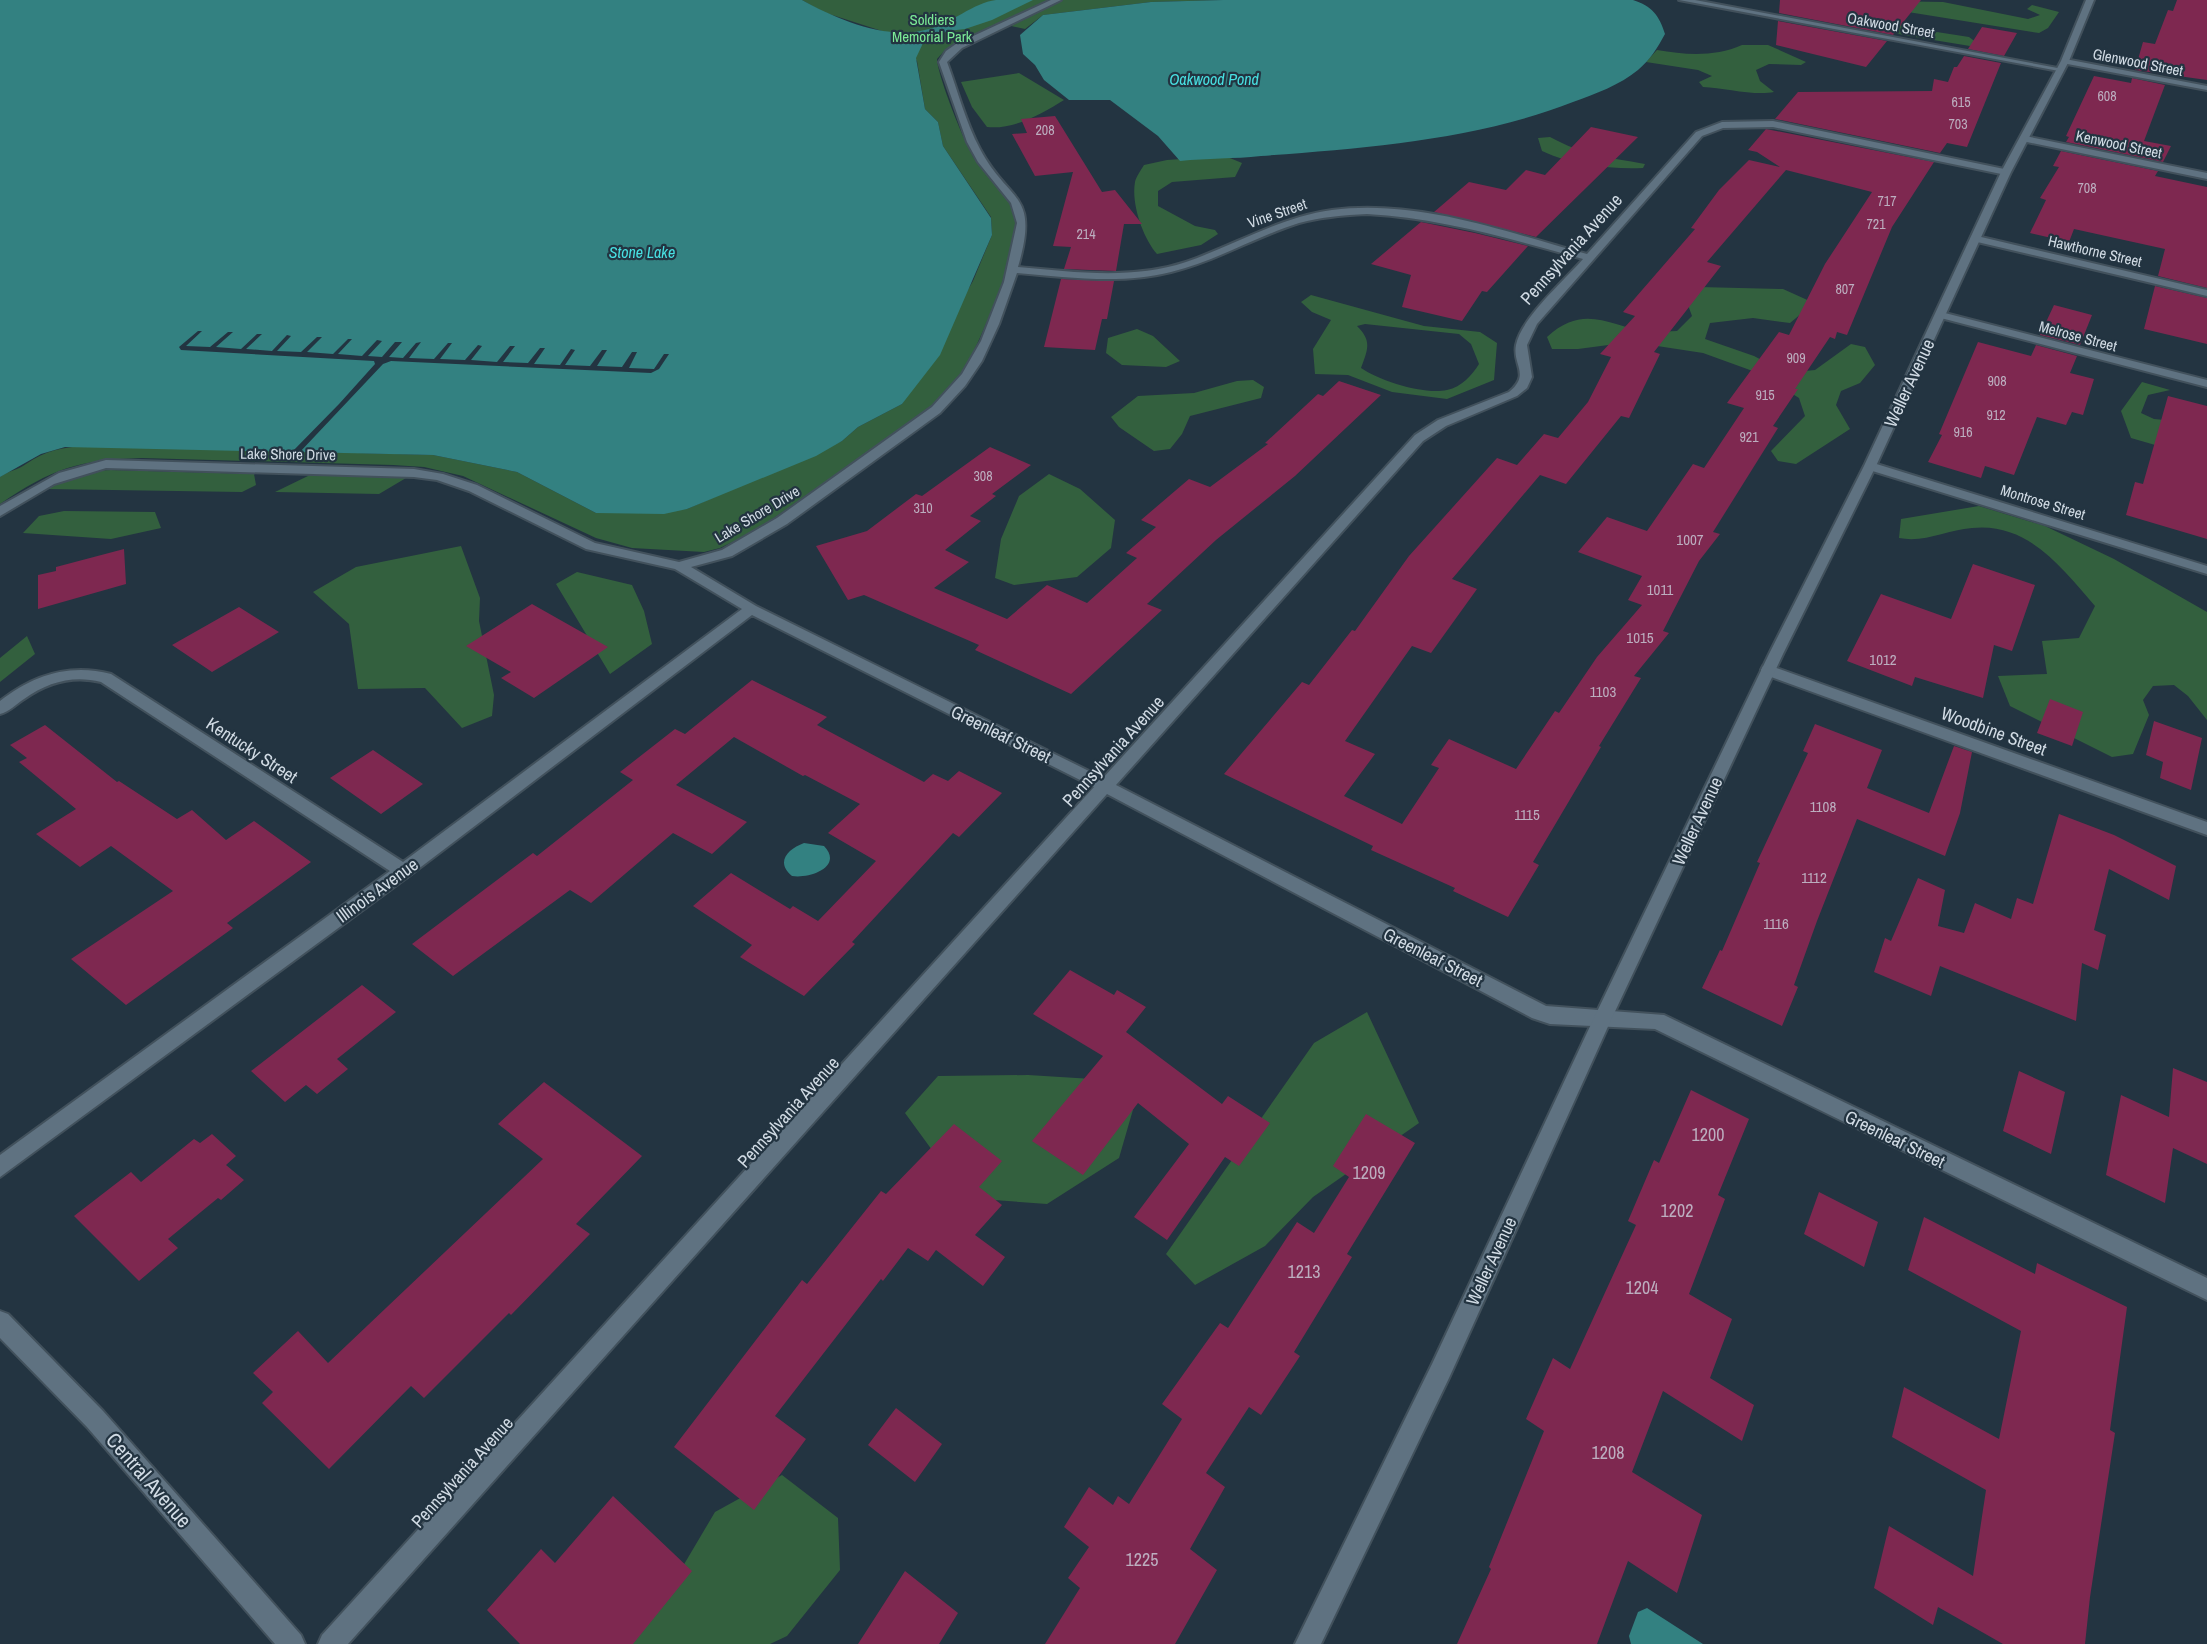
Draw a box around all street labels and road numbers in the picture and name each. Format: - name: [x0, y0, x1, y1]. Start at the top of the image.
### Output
- street label: Oakwood Street: [1846, 7, 1937, 43]
- street label: Glenwood Street: [2091, 43, 2186, 81]
- street label: Kenwood Street: [2074, 125, 2165, 163]
- street label: Pennsylvania Avenue: [1514, 188, 1628, 310]
- street label: Vine Street: [1245, 193, 1310, 233]
- street label: Hawthorne Street: [2046, 230, 2145, 272]
- street label: Melrose Street: [2037, 316, 2120, 357]
- street label: Weller Avenue: [1878, 335, 1940, 431]
- street label: Lake Shore Drive: [240, 443, 336, 465]
- street label: Montrose Street: [1998, 479, 2088, 525]
- street label: Lake Shore Drive: [711, 480, 804, 548]
- street label: Pennsylvania Avenue: [1056, 690, 1170, 812]
- street label: Greenleaf Street: [947, 699, 1055, 769]
- street label: Woodbine Street: [1938, 700, 2050, 762]
- street label: Kentucky Street: [201, 711, 303, 789]
- street label: Weller Avenue: [1666, 773, 1728, 869]
- street label: Illinois Avenue: [331, 852, 423, 928]
- street label: Greenleaf Street: [1379, 921, 1487, 993]
- street label: Pennsylvania Avenue: [731, 1051, 845, 1173]
- street label: Greenleaf Street: [1841, 1104, 1949, 1174]
- street label: Weller Avenue: [1460, 1213, 1522, 1309]
- street label: Pennsylvania Avenue: [405, 1411, 519, 1533]
- street label: Central Avenue: [100, 1426, 198, 1534]

